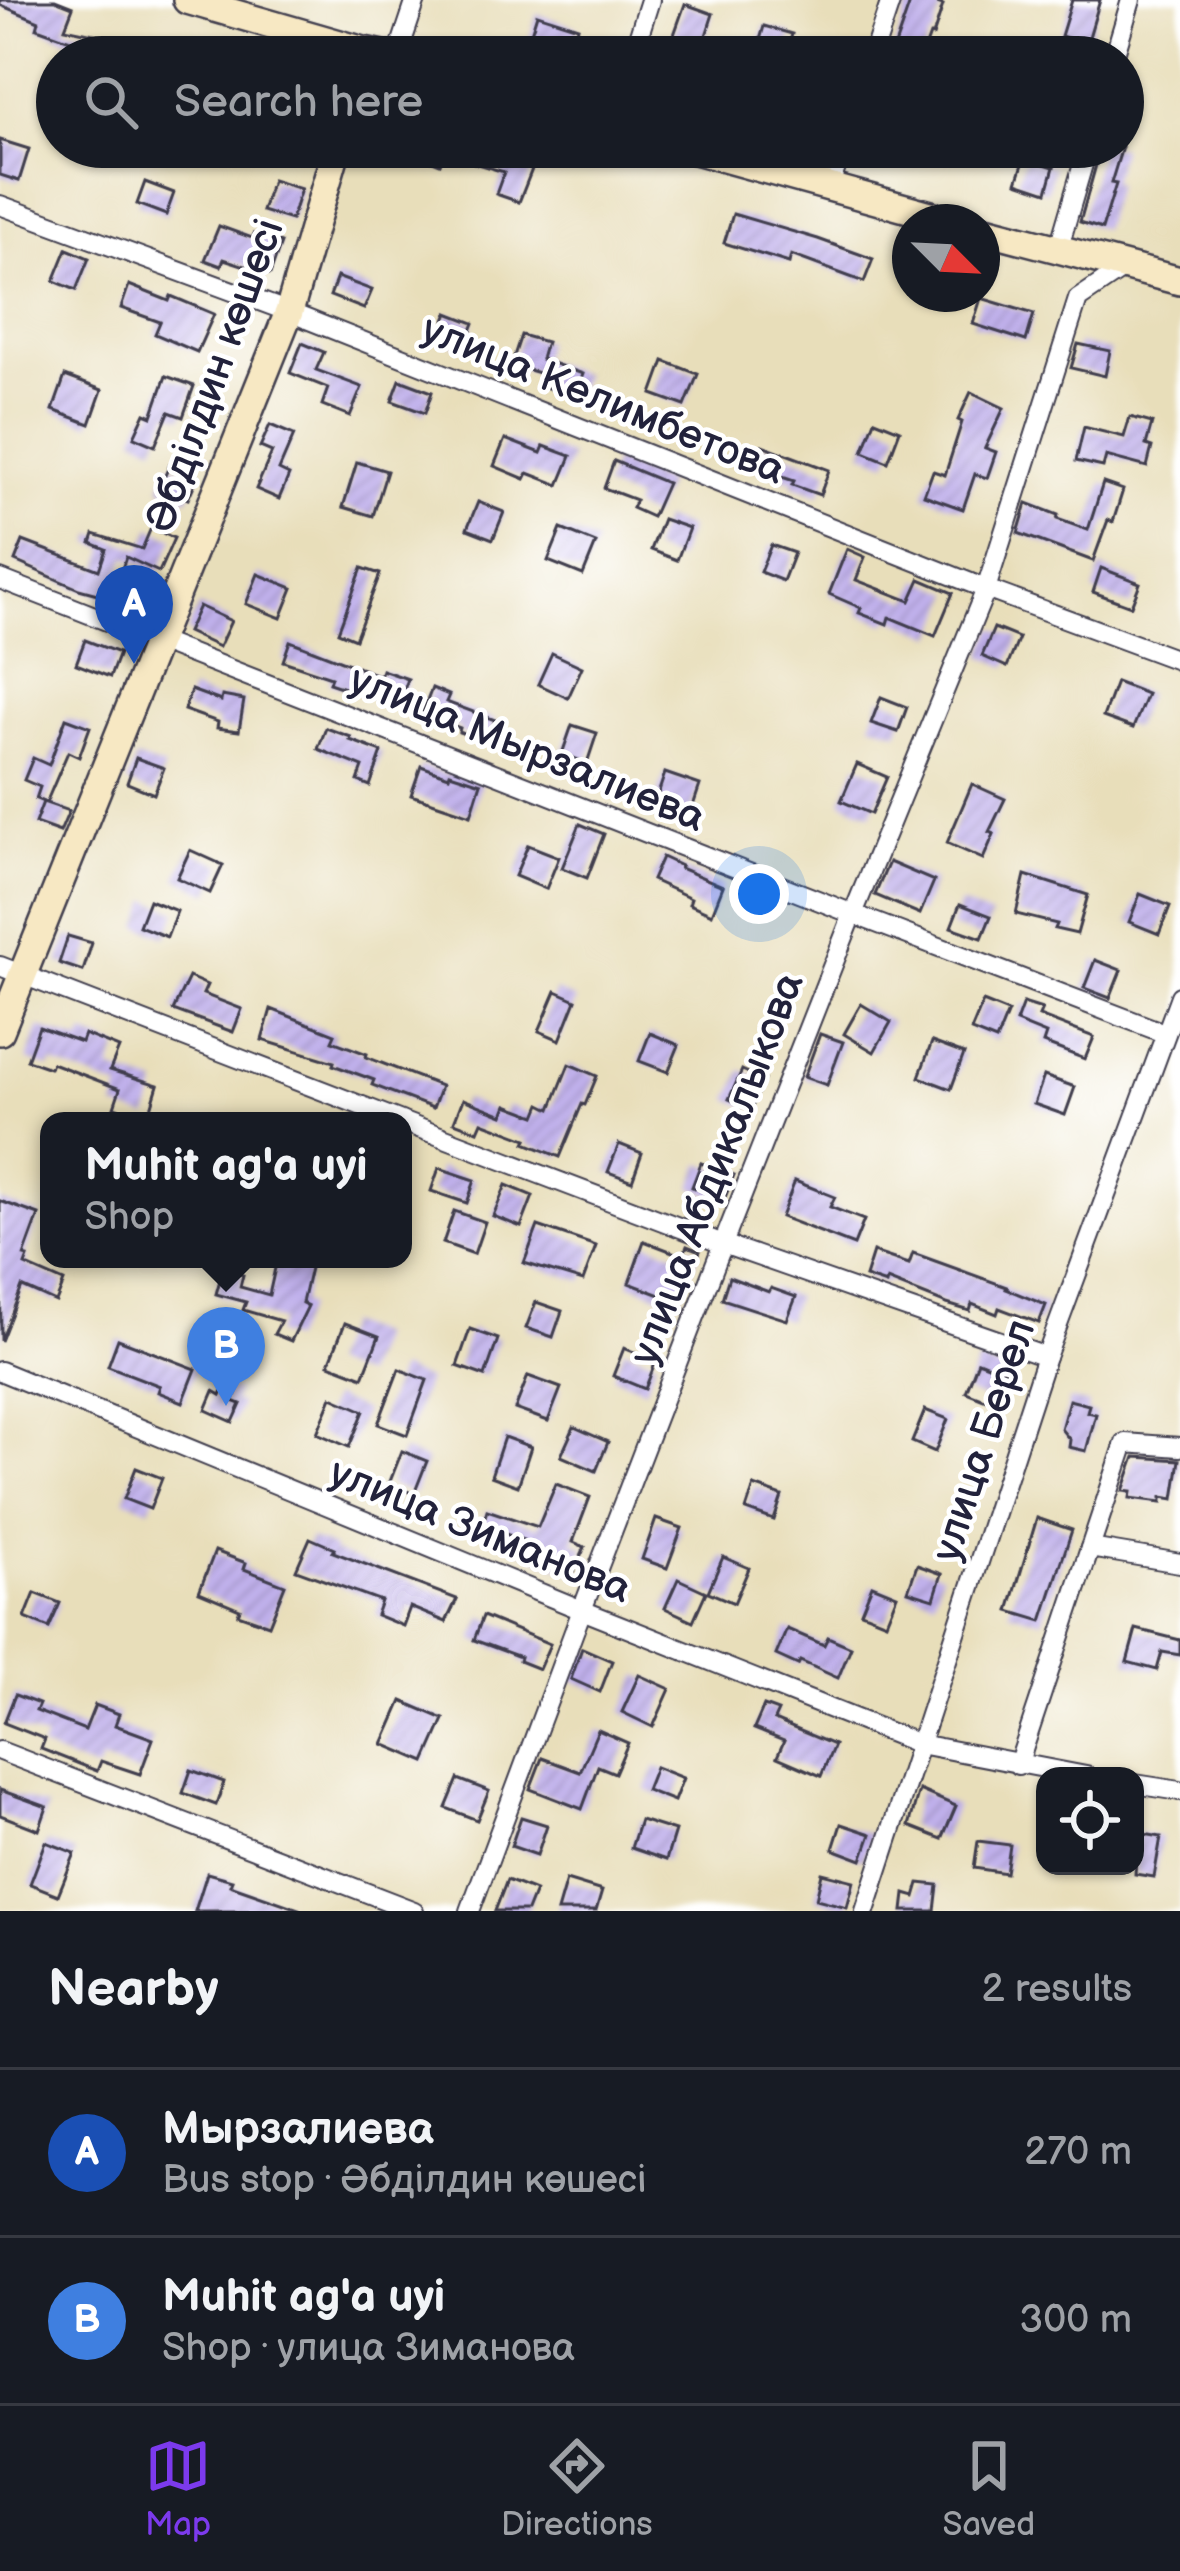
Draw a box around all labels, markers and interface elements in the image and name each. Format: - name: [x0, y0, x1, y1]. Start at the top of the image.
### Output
- search box: [36, 36, 1144, 168]
- icon: search: [78, 69, 144, 135]
- text: Search here: [174, 75, 423, 130]
- north arrow: [892, 204, 1000, 312]
- street label: Әбділдин көшесі: [135, 212, 296, 539]
- street label: улица Келимбетова: [414, 304, 792, 496]
- pin: A: [95, 565, 173, 664]
- street label: улица Мырзалиева: [342, 655, 712, 844]
- your location: [729, 864, 789, 924]
- street label: улица Абдикалыкова: [619, 965, 816, 1372]
- popup: [40, 1112, 412, 1268]
- text: Muhit ag'a uyi: [84, 1139, 368, 1194]
- text: Shop: [84, 1194, 174, 1241]
- pin: B: [187, 1307, 265, 1406]
- street label: улица Берел: [921, 1314, 1047, 1568]
- street label: улица Зиманова: [322, 1448, 638, 1615]
- map controls: [1036, 1767, 1144, 1875]
- button: locate: [1036, 1767, 1144, 1875]
- text: Nearby: [48, 1959, 219, 2020]
- text: 2 results: [981, 1966, 1132, 2013]
- text: Мырзалиева: [162, 2102, 434, 2157]
- text: A: [75, 2129, 99, 2176]
- text: 270 m: [1024, 2129, 1132, 2176]
- text: Bus stop · Әбділдин көшесі: [162, 2157, 647, 2204]
- text: Muhit ag'a uyi: [162, 2270, 445, 2325]
- text: B: [73, 2297, 101, 2344]
- text: 300 m: [1019, 2297, 1132, 2344]
- text: Shop · улица Зиманова: [162, 2325, 575, 2372]
- tab: Map: [145, 2433, 211, 2545]
- tab: Directions: [501, 2433, 653, 2545]
- tab: Saved: [942, 2433, 1035, 2545]

